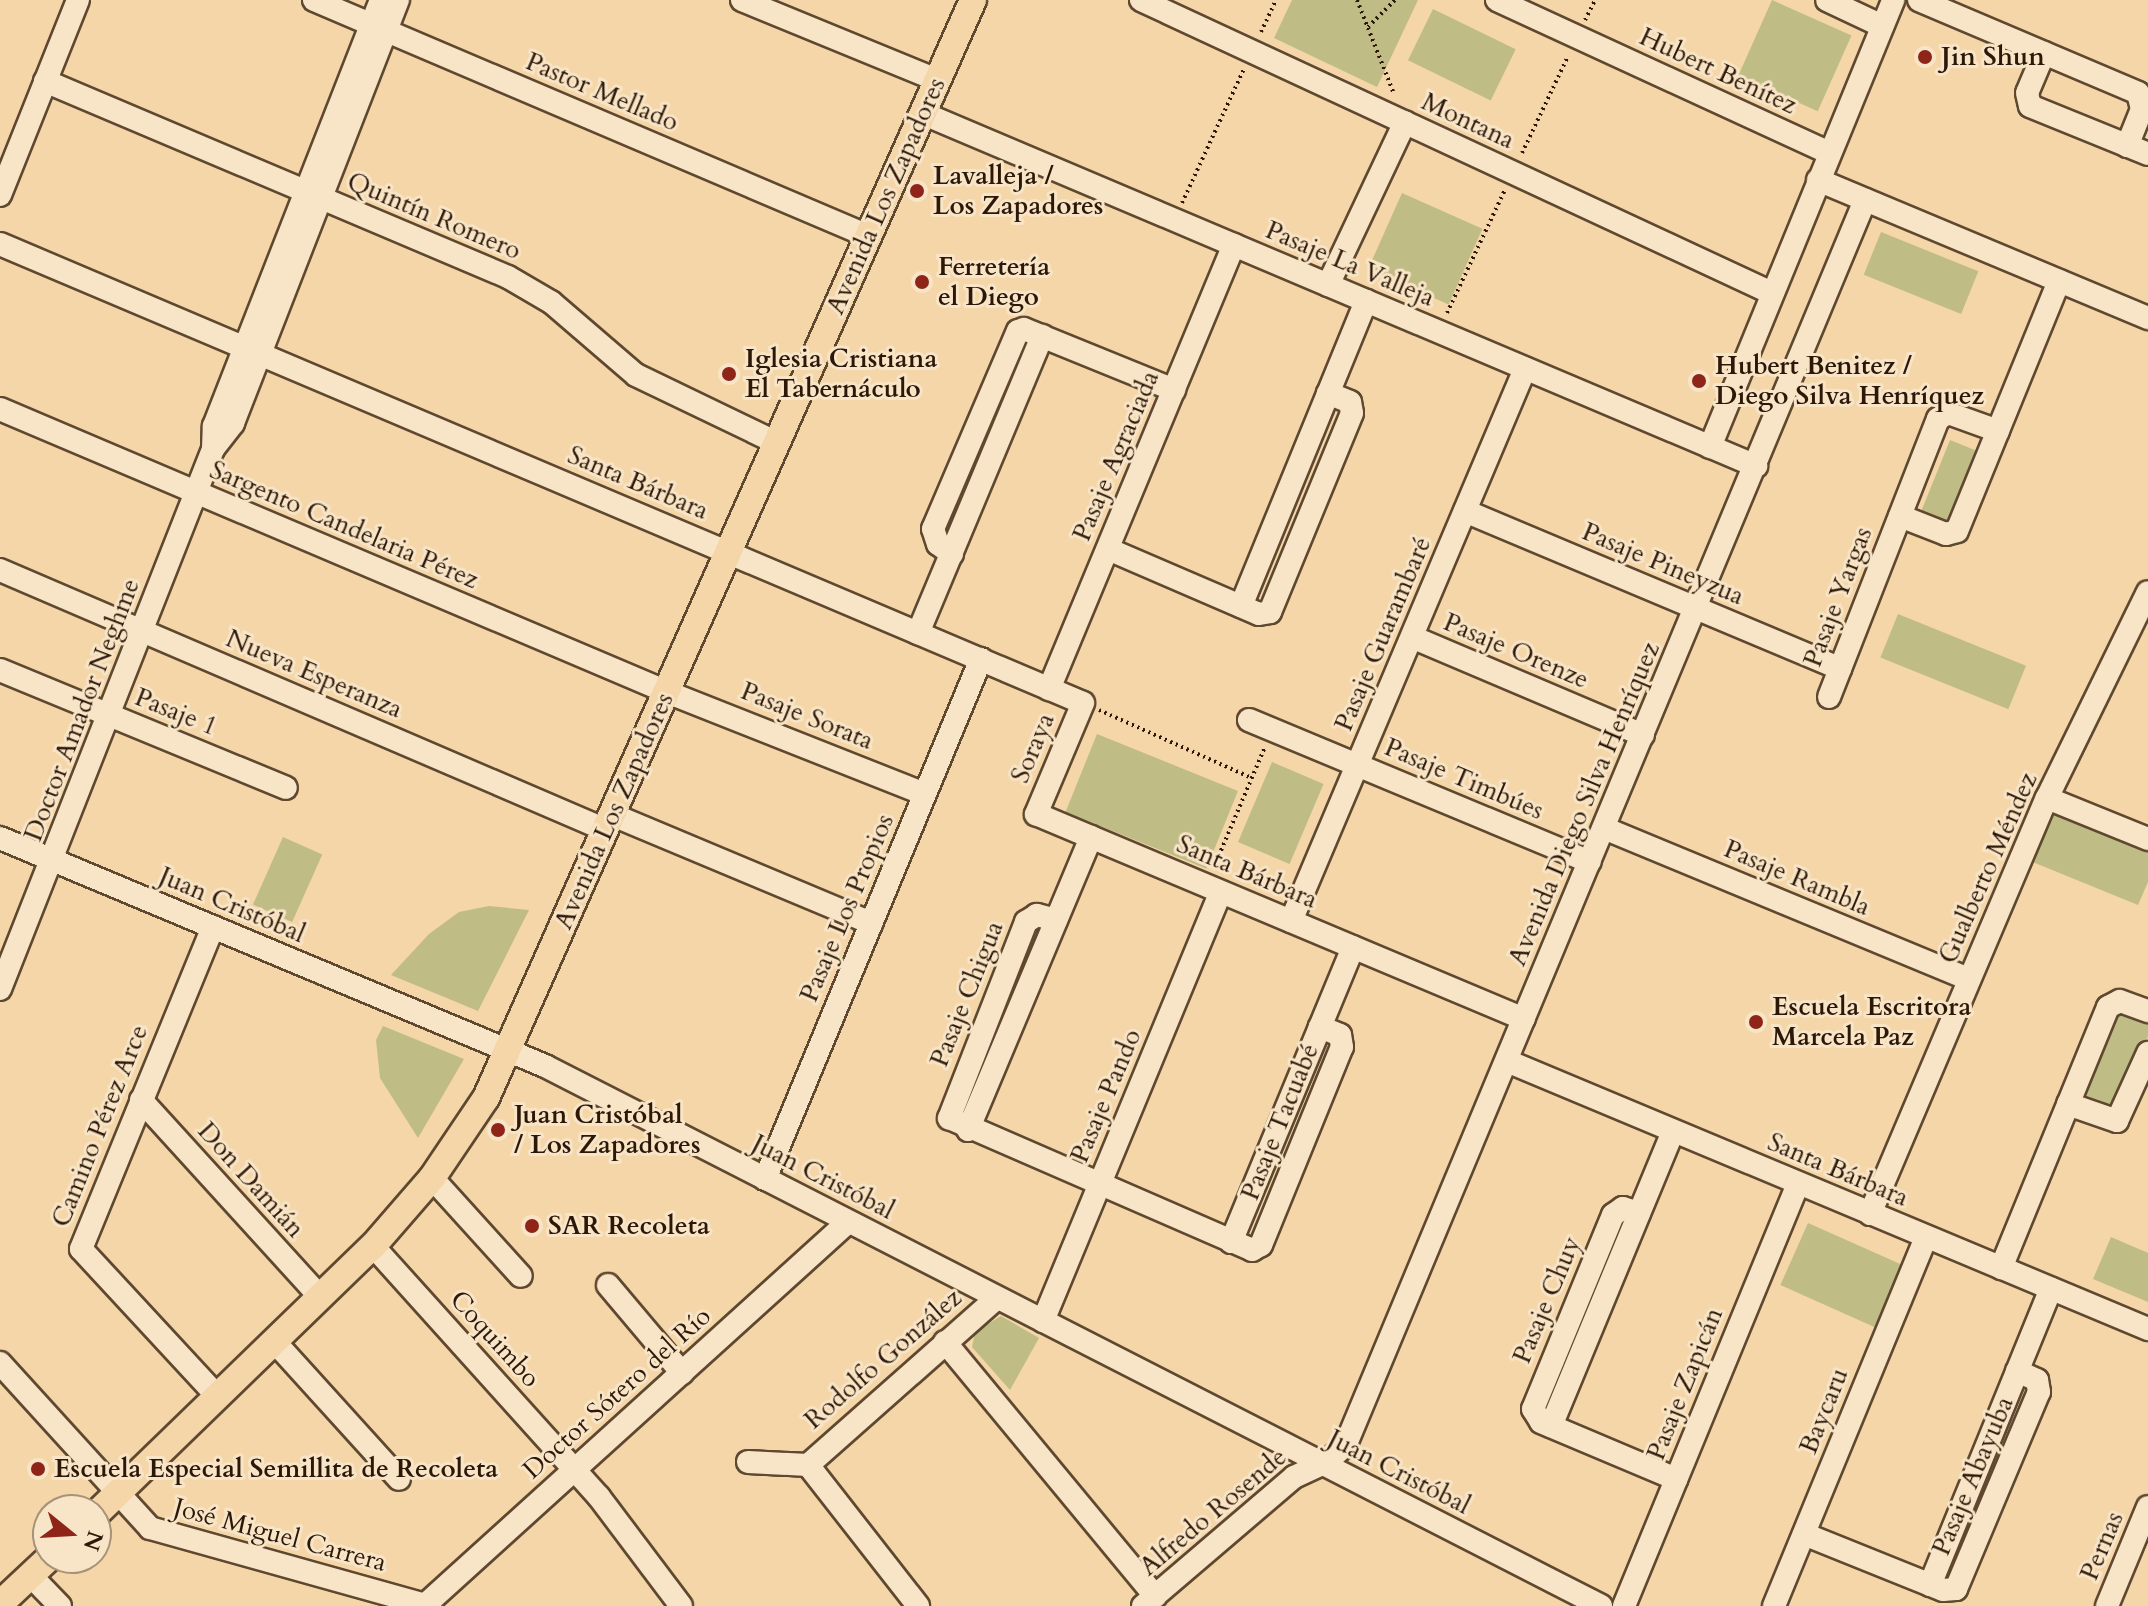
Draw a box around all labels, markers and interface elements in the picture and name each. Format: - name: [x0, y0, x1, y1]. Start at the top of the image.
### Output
- street label: Hubert Benítez: [1635, 21, 1801, 121]
- place label: Jin Shun: [1941, 41, 2045, 73]
- street label: Pastor Mellado: [521, 46, 683, 138]
- marker: Jin Shun: [1916, 48, 1934, 66]
- street label: Avenida Los Zapadores: [820, 73, 952, 319]
- street label: Montana: [1417, 86, 1519, 156]
- place label: Lavalleja / Los Zapadores: [933, 160, 1103, 222]
- street label: Quintín Romero: [343, 165, 525, 267]
- marker: Lavalleja / Los Zapadores: [908, 182, 926, 200]
- street label: Pasaje La Valleja: [1261, 214, 1439, 314]
- place label: Ferretería el Diego: [938, 251, 1050, 312]
- marker: Ferretería el Diego: [913, 273, 931, 291]
- place label: Iglesia Cristiana El Tabernáculo: [745, 343, 937, 404]
- place label: Hubert Benitez / Diego Silva Henríquez: [1715, 350, 1984, 412]
- marker: Iglesia Cristiana El Tabernáculo: [720, 365, 738, 383]
- street label: Pasaje Agraciada: [1066, 366, 1166, 546]
- marker: Hubert Benitez / Diego Silva Henríquez: [1690, 372, 1708, 390]
- street label: Santa Bárbara: [563, 439, 713, 527]
- street label: Sargento Candelaria Pérez: [205, 454, 483, 596]
- street label: Pasaje Pineyzua: [1577, 516, 1749, 612]
- street label: Pasaje Yargas: [1797, 523, 1879, 671]
- street label: Pasaje Guarambaré: [1328, 532, 1438, 736]
- street label: Doctor Amador Neghme: [18, 574, 146, 846]
- street label: Pasaje Orenze: [1439, 606, 1593, 696]
- street label: Nueva Esperanza: [221, 623, 407, 725]
- street label: Avenida Diego Silva Henríquez: [1502, 638, 1666, 970]
- street label: Pasaje Sorata: [736, 675, 878, 757]
- street label: Pasaje 1: [130, 681, 222, 743]
- street label: Avenida Los Zapadores: [548, 688, 680, 934]
- street label: Soraya: [1004, 708, 1062, 788]
- street label: Pasaje Timbúes: [1380, 731, 1548, 827]
- street label: Gualberto Méndez: [1932, 768, 2044, 968]
- street label: Pasaje Los Propios: [793, 809, 901, 1007]
- street label: Santa Bárbara: [1172, 828, 1322, 916]
- street label: Pasaje Rambla: [1719, 833, 1875, 923]
- street label: Juan Cristóbal: [154, 860, 310, 950]
- street label: Pasaje Chigua: [924, 917, 1010, 1071]
- place label: Escuela Escritora Marcela Paz: [1772, 991, 1971, 1052]
- marker: Escuela Escritora Marcela Paz: [1747, 1013, 1765, 1031]
- street label: Camino Pérez Arce: [45, 1021, 155, 1231]
- street label: Pasaje Pando: [1064, 1025, 1148, 1167]
- street label: Pasaje Tacuabé: [1234, 1039, 1326, 1205]
- place label: Juan Cristóbal / Los Zapadores: [514, 1099, 701, 1160]
- street label: Don Damián: [191, 1116, 311, 1244]
- marker: Juan Cristóbal / Los Zapadores: [489, 1121, 507, 1139]
- street label: Santa Bárbara: [1763, 1126, 1913, 1214]
- street label: Juan Cristóbal: [747, 1128, 899, 1226]
- place label: SAR Recoleta: [548, 1210, 710, 1242]
- marker: SAR Recoleta: [523, 1217, 541, 1235]
- street label: Pasaje Chuy: [1506, 1232, 1588, 1368]
- street label: Rodolfo González: [798, 1282, 968, 1436]
- street label: Coquimbo: [443, 1284, 547, 1394]
- street label: Doctor Sótero del Río: [517, 1300, 717, 1486]
- street label: Pasaje Zapicán: [1640, 1303, 1730, 1465]
- street label: Baycaru: [1793, 1364, 1855, 1458]
- street label: Pasaje Abayuba: [1926, 1392, 2020, 1560]
- street label: Juan Cristóbal: [1323, 1423, 1475, 1521]
- street label: Alfredo Rosende: [1133, 1441, 1293, 1583]
- place label: Escuela Especial Semillita de Recoleta: [54, 1453, 498, 1485]
- marker: Escuela Especial Semillita de Recoleta: [29, 1460, 47, 1478]
- street label: José Miguel Carrera: [170, 1492, 390, 1578]
- north arrow: [32, 1494, 112, 1574]
- street label: Pernas: [2074, 1507, 2130, 1585]
- text: N: [76, 1527, 110, 1555]

